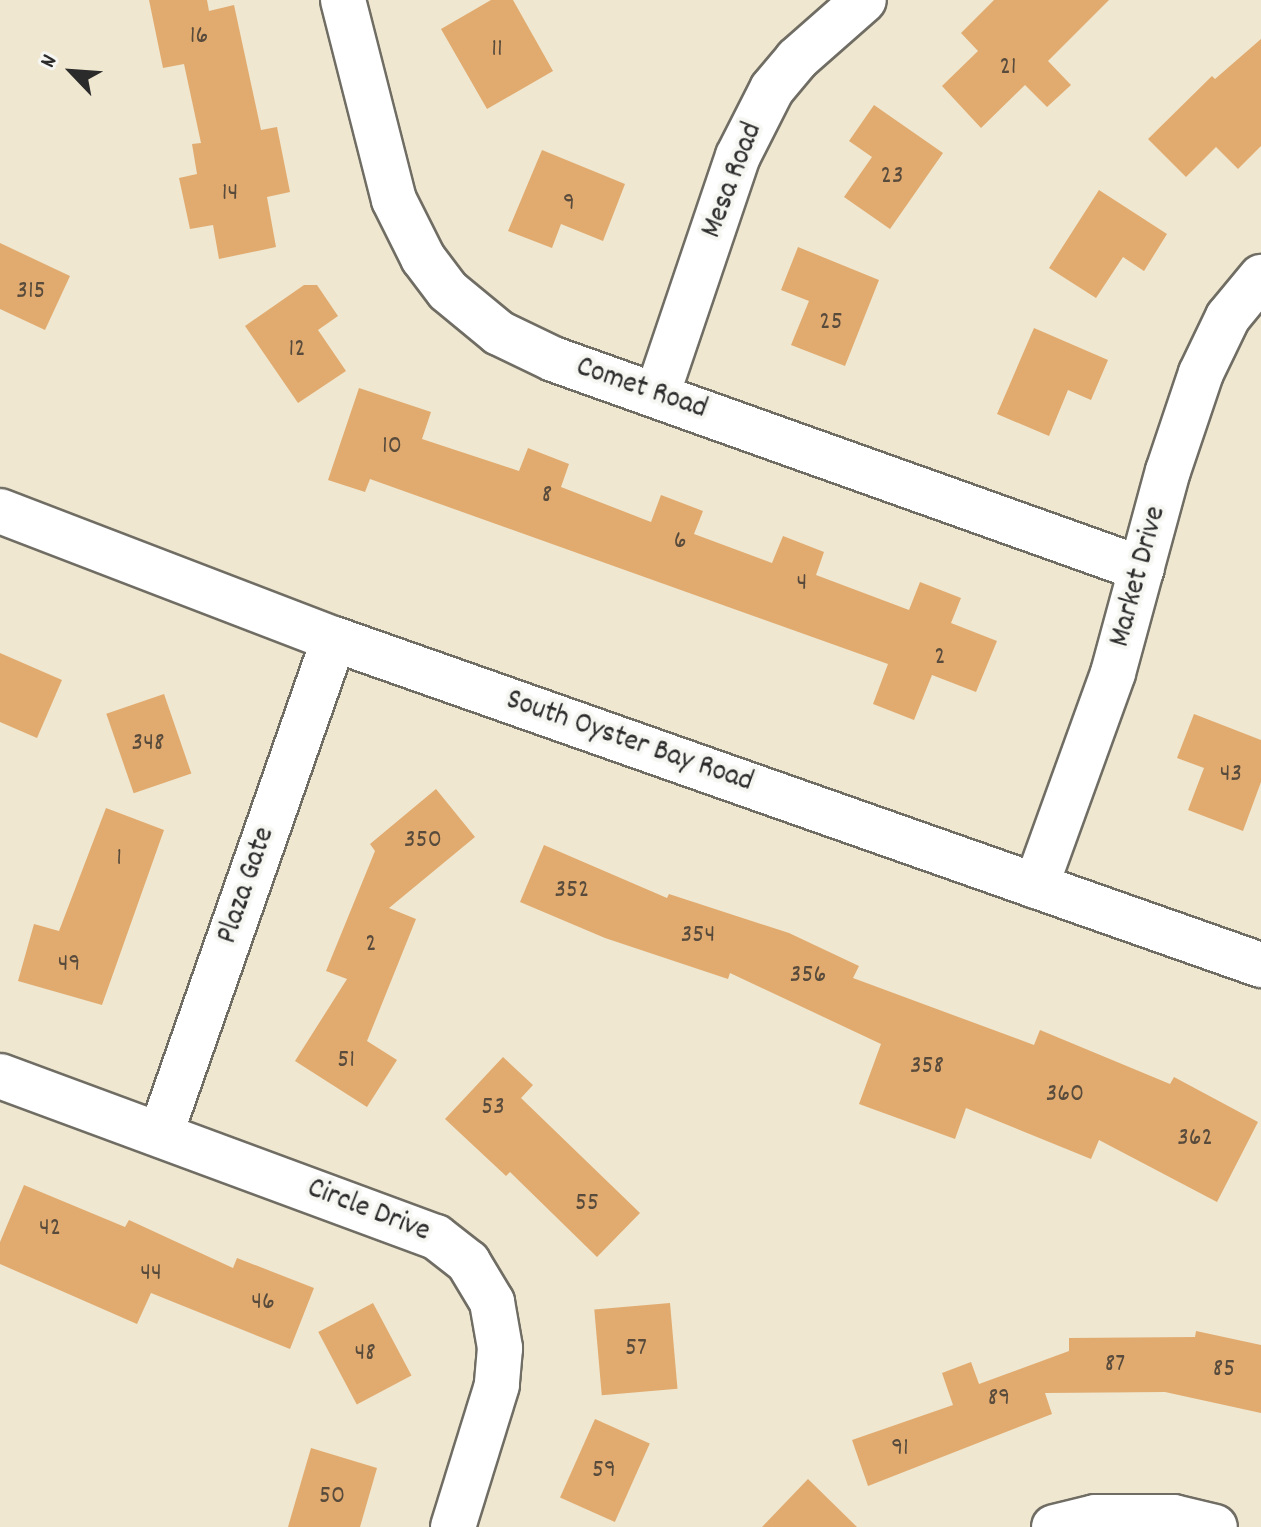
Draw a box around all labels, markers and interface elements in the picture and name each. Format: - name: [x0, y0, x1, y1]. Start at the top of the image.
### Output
- house number: 16: [190, 21, 208, 53]
- north arrow: [32, 32, 112, 112]
- house number: 11: [491, 34, 503, 66]
- text: N: [33, 50, 66, 73]
- house number: 21: [999, 52, 1017, 84]
- street label: Mesa Road: [696, 118, 772, 244]
- house number: 23: [881, 161, 903, 193]
- house number: 14: [222, 178, 238, 210]
- house number: 9: [563, 188, 575, 220]
- house number: 315: [16, 276, 46, 308]
- house number: 25: [819, 307, 843, 339]
- house number: 12: [288, 334, 306, 366]
- street label: Comet Road: [571, 351, 711, 429]
- house number: 10: [382, 431, 402, 463]
- house number: 8: [542, 480, 552, 512]
- street label: Market Drive: [1104, 503, 1176, 651]
- house number: 6: [674, 526, 686, 558]
- house number: 4: [797, 568, 807, 600]
- house number: 2: [934, 642, 946, 674]
- street label: South Oyster Bay Road: [501, 684, 757, 802]
- house number: 348: [132, 728, 164, 760]
- house number: 43: [1220, 759, 1242, 791]
- street label: Plaza Gate: [211, 823, 285, 949]
- house number: 350: [404, 825, 442, 857]
- house number: 1: [116, 843, 122, 875]
- house number: 352: [555, 875, 589, 907]
- house number: 354: [681, 920, 715, 952]
- house number: 2: [365, 929, 377, 961]
- house number: 49: [58, 949, 80, 981]
- house number: 356: [790, 960, 826, 992]
- house number: 51: [337, 1045, 355, 1077]
- house number: 358: [910, 1051, 944, 1083]
- house number: 360: [1046, 1079, 1084, 1111]
- house number: 53: [481, 1092, 505, 1124]
- house number: 362: [1177, 1123, 1213, 1155]
- street label: Circle Drive: [302, 1172, 434, 1252]
- house number: 55: [575, 1188, 599, 1220]
- house number: 42: [39, 1213, 61, 1245]
- house number: 44: [140, 1258, 162, 1290]
- house number: 46: [251, 1287, 275, 1319]
- house number: 57: [625, 1333, 647, 1365]
- house number: 48: [354, 1338, 376, 1370]
- house number: 87: [1105, 1349, 1125, 1381]
- house number: 85: [1213, 1354, 1235, 1386]
- house number: 89: [988, 1383, 1010, 1415]
- house number: 91: [891, 1433, 909, 1465]
- house number: 59: [592, 1455, 616, 1487]
- house number: 50: [319, 1481, 345, 1513]

